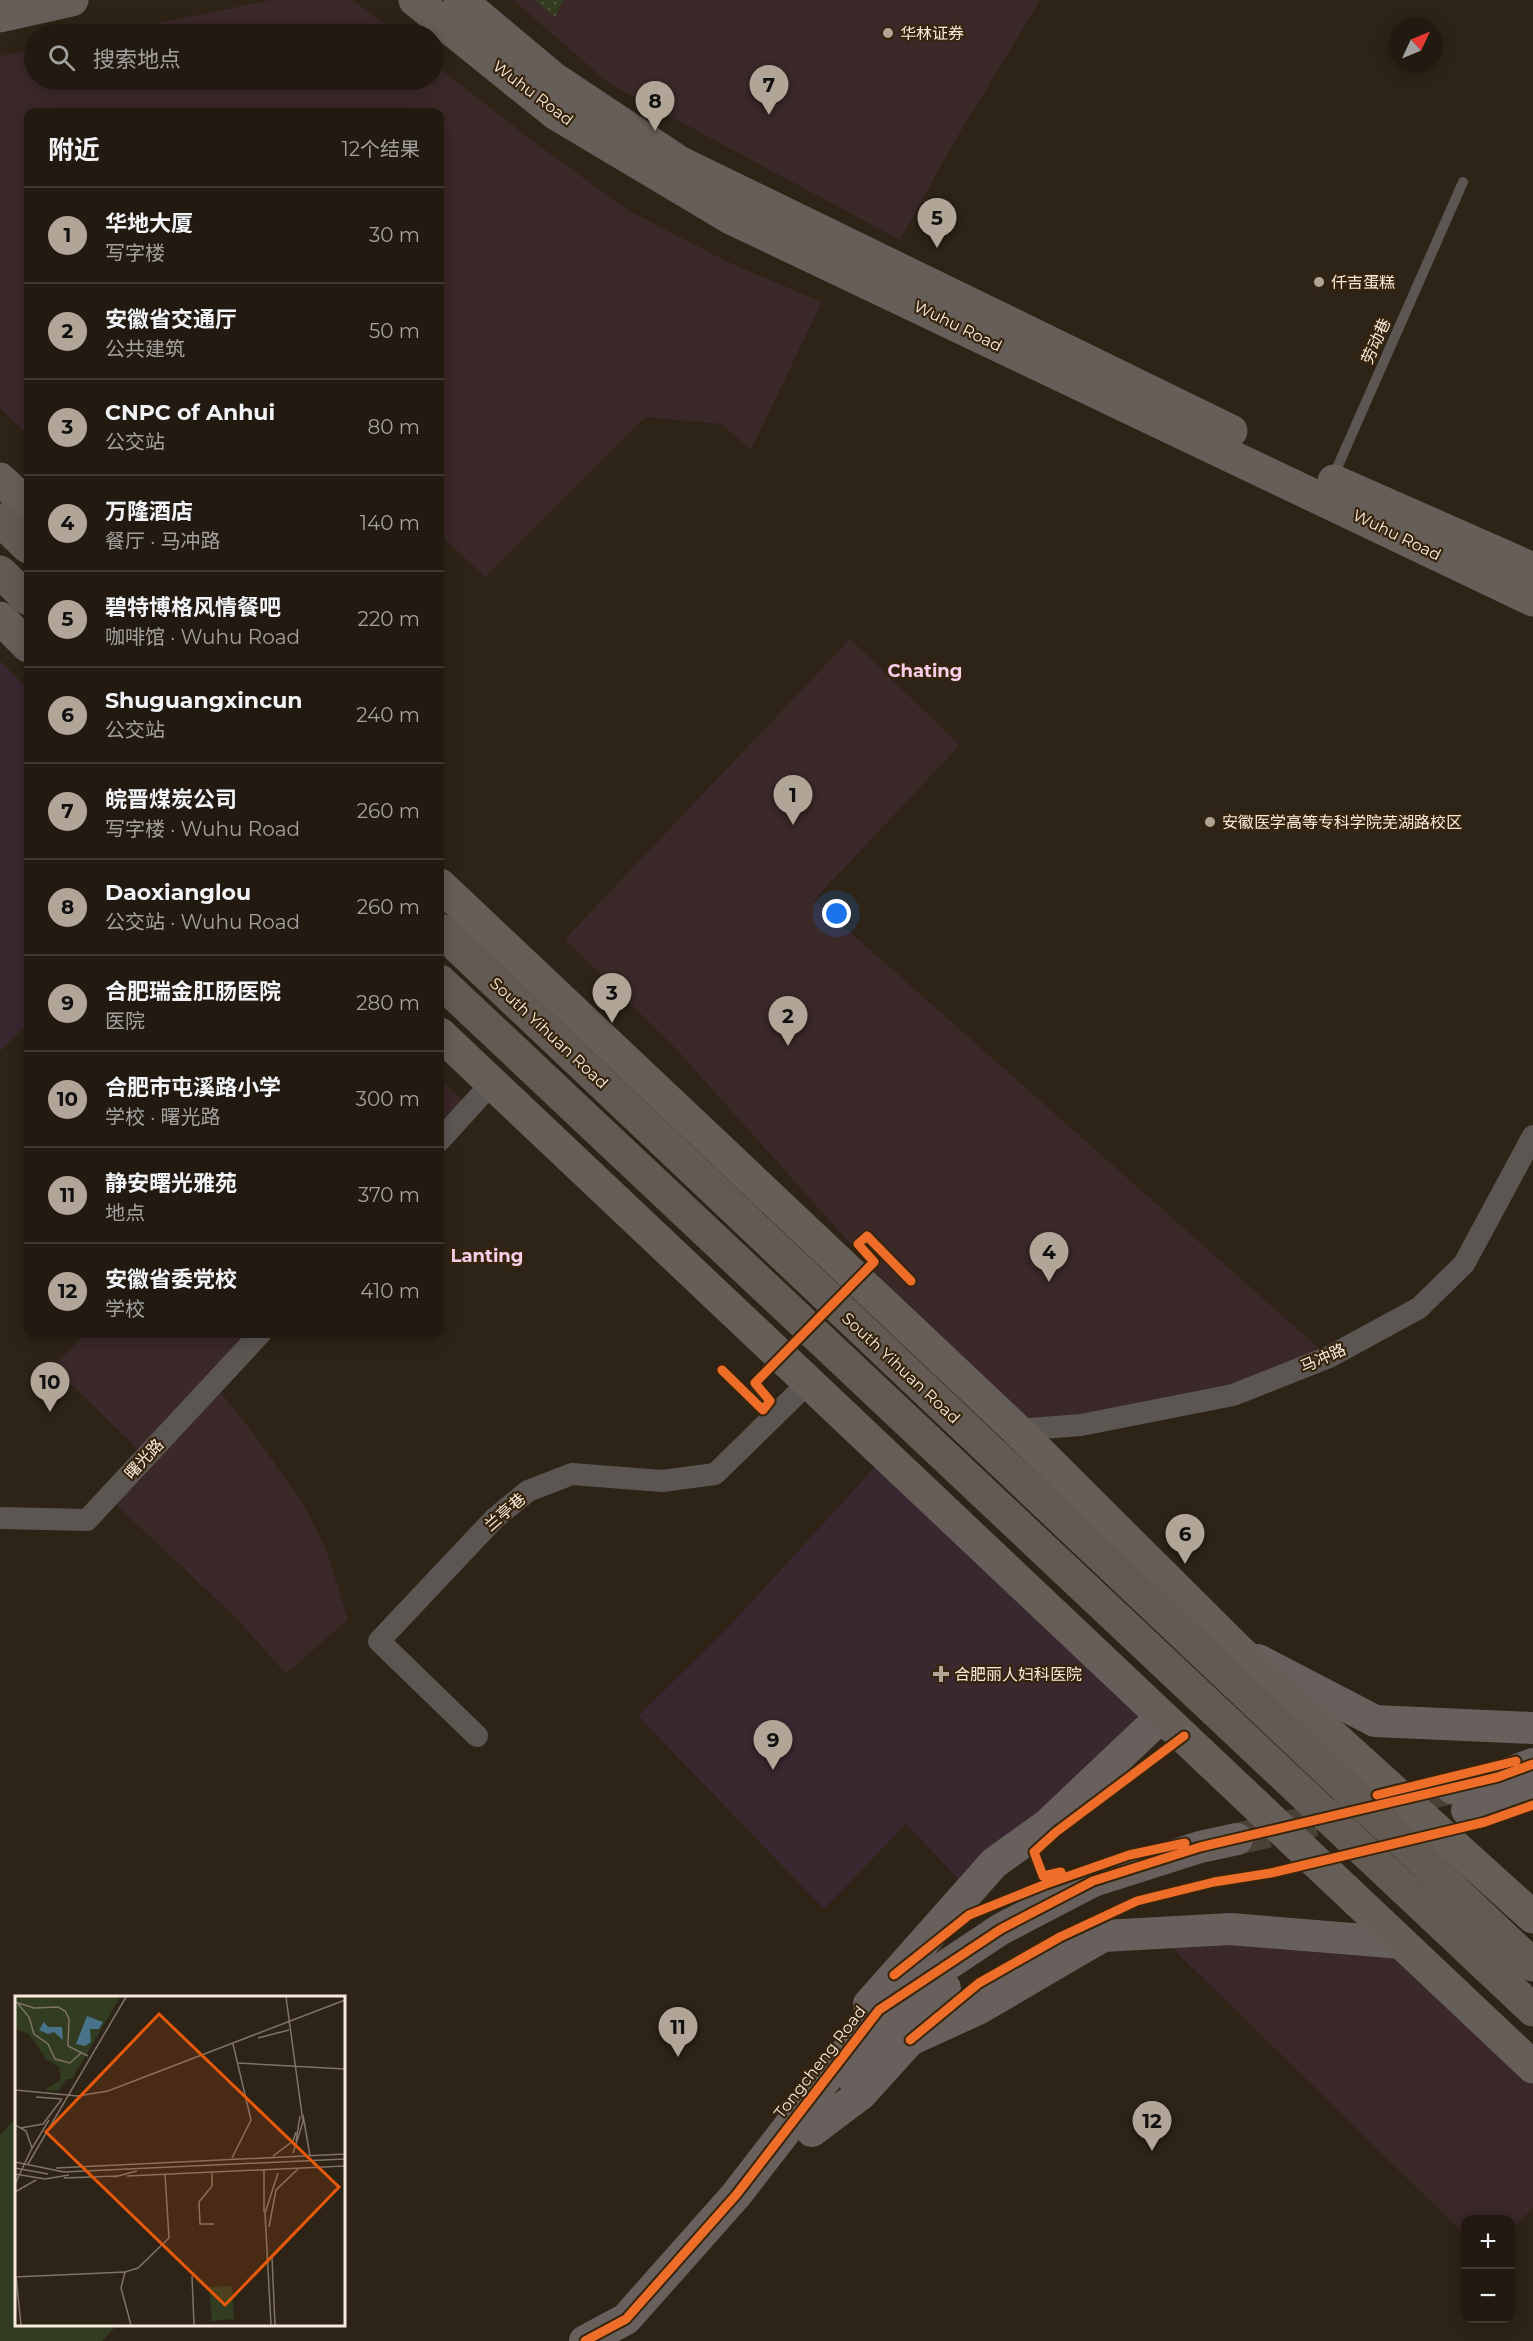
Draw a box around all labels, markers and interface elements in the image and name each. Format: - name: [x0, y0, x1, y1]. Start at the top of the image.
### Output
- north arrow: [1389, 18, 1443, 72]
- search box: [24, 24, 444, 90]
- place label: 华林证券: [900, 24, 964, 43]
- marker: 华林证券: [881, 26, 895, 40]
- icon: search: [45, 41, 78, 74]
- text: 搜索地点: [93, 46, 181, 73]
- street label: Wuhu Road: [489, 57, 577, 129]
- pin: 7: [750, 66, 788, 115]
- pin: 8: [636, 82, 674, 131]
- text: 附近: [48, 134, 100, 166]
- text: 12个结果: [341, 137, 420, 161]
- pin: 5: [918, 198, 956, 248]
- text: 华地大厦: [105, 210, 193, 237]
- text: 1: [64, 223, 71, 247]
- text: 30 m: [369, 223, 420, 247]
- text: 写字楼: [105, 241, 165, 265]
- place label: 仟吉蛋糕: [1331, 273, 1395, 292]
- marker: 仟吉蛋糕: [1312, 275, 1326, 289]
- street label: Wuhu Road: [911, 297, 1005, 355]
- text: 安徽省交通厅: [105, 306, 237, 333]
- street label: 劳动巷: [1358, 315, 1394, 367]
- text: 2: [62, 319, 73, 343]
- text: 50 m: [369, 319, 420, 343]
- text: 公共建筑: [105, 337, 185, 361]
- text: CNPC of Anhui: [105, 399, 275, 426]
- text: 3: [62, 415, 73, 439]
- text: 80 m: [368, 415, 420, 439]
- text: 公交站: [105, 430, 165, 454]
- text: 万隆酒店: [105, 498, 193, 525]
- street label: Wuhu Road: [1350, 506, 1444, 564]
- text: 4: [61, 511, 74, 535]
- text: 140 m: [360, 511, 420, 535]
- text: 餐厅 · 马冲路: [105, 529, 221, 553]
- text: 碧特博格风情餐吧: [105, 594, 281, 621]
- text: 5: [62, 607, 73, 631]
- text: 220 m: [358, 607, 420, 631]
- text: 咖啡馆 · Wuhu Road: [105, 625, 300, 649]
- district label: Chating: [888, 660, 962, 682]
- text: Shuguangxincun: [105, 687, 302, 714]
- text: 6: [61, 703, 74, 727]
- text: 240 m: [356, 703, 420, 727]
- text: 公交站: [105, 718, 165, 742]
- pin: 1: [774, 776, 812, 825]
- text: 皖晋煤炭公司: [105, 786, 237, 813]
- text: 7: [61, 799, 74, 823]
- text: 260 m: [357, 799, 420, 823]
- place label: 安徽医学高等专科学院芜湖路校区: [1222, 813, 1462, 832]
- marker: 安徽医学高等专科学院芜湖路校区: [1203, 815, 1217, 829]
- text: 写字楼 · Wuhu Road: [105, 817, 300, 841]
- text: Daoxianglou: [105, 879, 251, 906]
- text: 8: [61, 895, 74, 919]
- text: 260 m: [357, 895, 420, 919]
- your location: [822, 899, 851, 928]
- text: 公交站 · Wuhu Road: [105, 910, 300, 934]
- street label: South Yihuan Road: [486, 973, 612, 1093]
- pin: 3: [592, 974, 632, 1023]
- text: 合肥瑞金肛肠医院: [105, 978, 281, 1005]
- text: 9: [61, 991, 74, 1015]
- text: 280 m: [356, 991, 420, 1015]
- pin: 2: [768, 996, 808, 1046]
- text: 医院: [105, 1009, 145, 1033]
- text: 合肥市屯溪路小学: [105, 1074, 281, 1101]
- text: 10: [57, 1087, 78, 1111]
- text: 300 m: [356, 1087, 420, 1111]
- text: 学校 · 曙光路: [105, 1105, 221, 1129]
- text: 静安曙光雅苑: [105, 1170, 237, 1197]
- text: 11: [60, 1183, 75, 1207]
- text: 370 m: [358, 1183, 420, 1207]
- text: 地点: [105, 1201, 145, 1225]
- pin: 4: [1030, 1232, 1068, 1282]
- district label: Lanting: [451, 1245, 523, 1267]
- text: 安徽省委党校: [105, 1266, 237, 1293]
- text: 12: [58, 1279, 77, 1303]
- text: 410 m: [360, 1279, 420, 1303]
- text: 学校: [105, 1297, 145, 1321]
- street label: South Yihuan Road: [838, 1308, 964, 1428]
- street label: 马冲路: [1297, 1340, 1349, 1376]
- pin: 10: [31, 1362, 70, 1412]
- street label: 曙光路: [121, 1435, 167, 1483]
- street label: 兰亭巷: [481, 1489, 529, 1535]
- pin: 6: [1166, 1514, 1204, 1564]
- marker: 合肥丽人妇科医院: [932, 1665, 950, 1683]
- place label: 合肥丽人妇科医院: [954, 1665, 1082, 1684]
- pin: 9: [754, 1720, 792, 1770]
- inset map: [15, 1996, 345, 2326]
- street label: Tongcheng Road: [770, 2002, 870, 2122]
- pin: 11: [658, 2008, 698, 2057]
- pin: 12: [1132, 2102, 1172, 2151]
- map controls: [1461, 2215, 1515, 2323]
- button: +: [1461, 2215, 1515, 2269]
- button: −: [1461, 2269, 1515, 2323]

